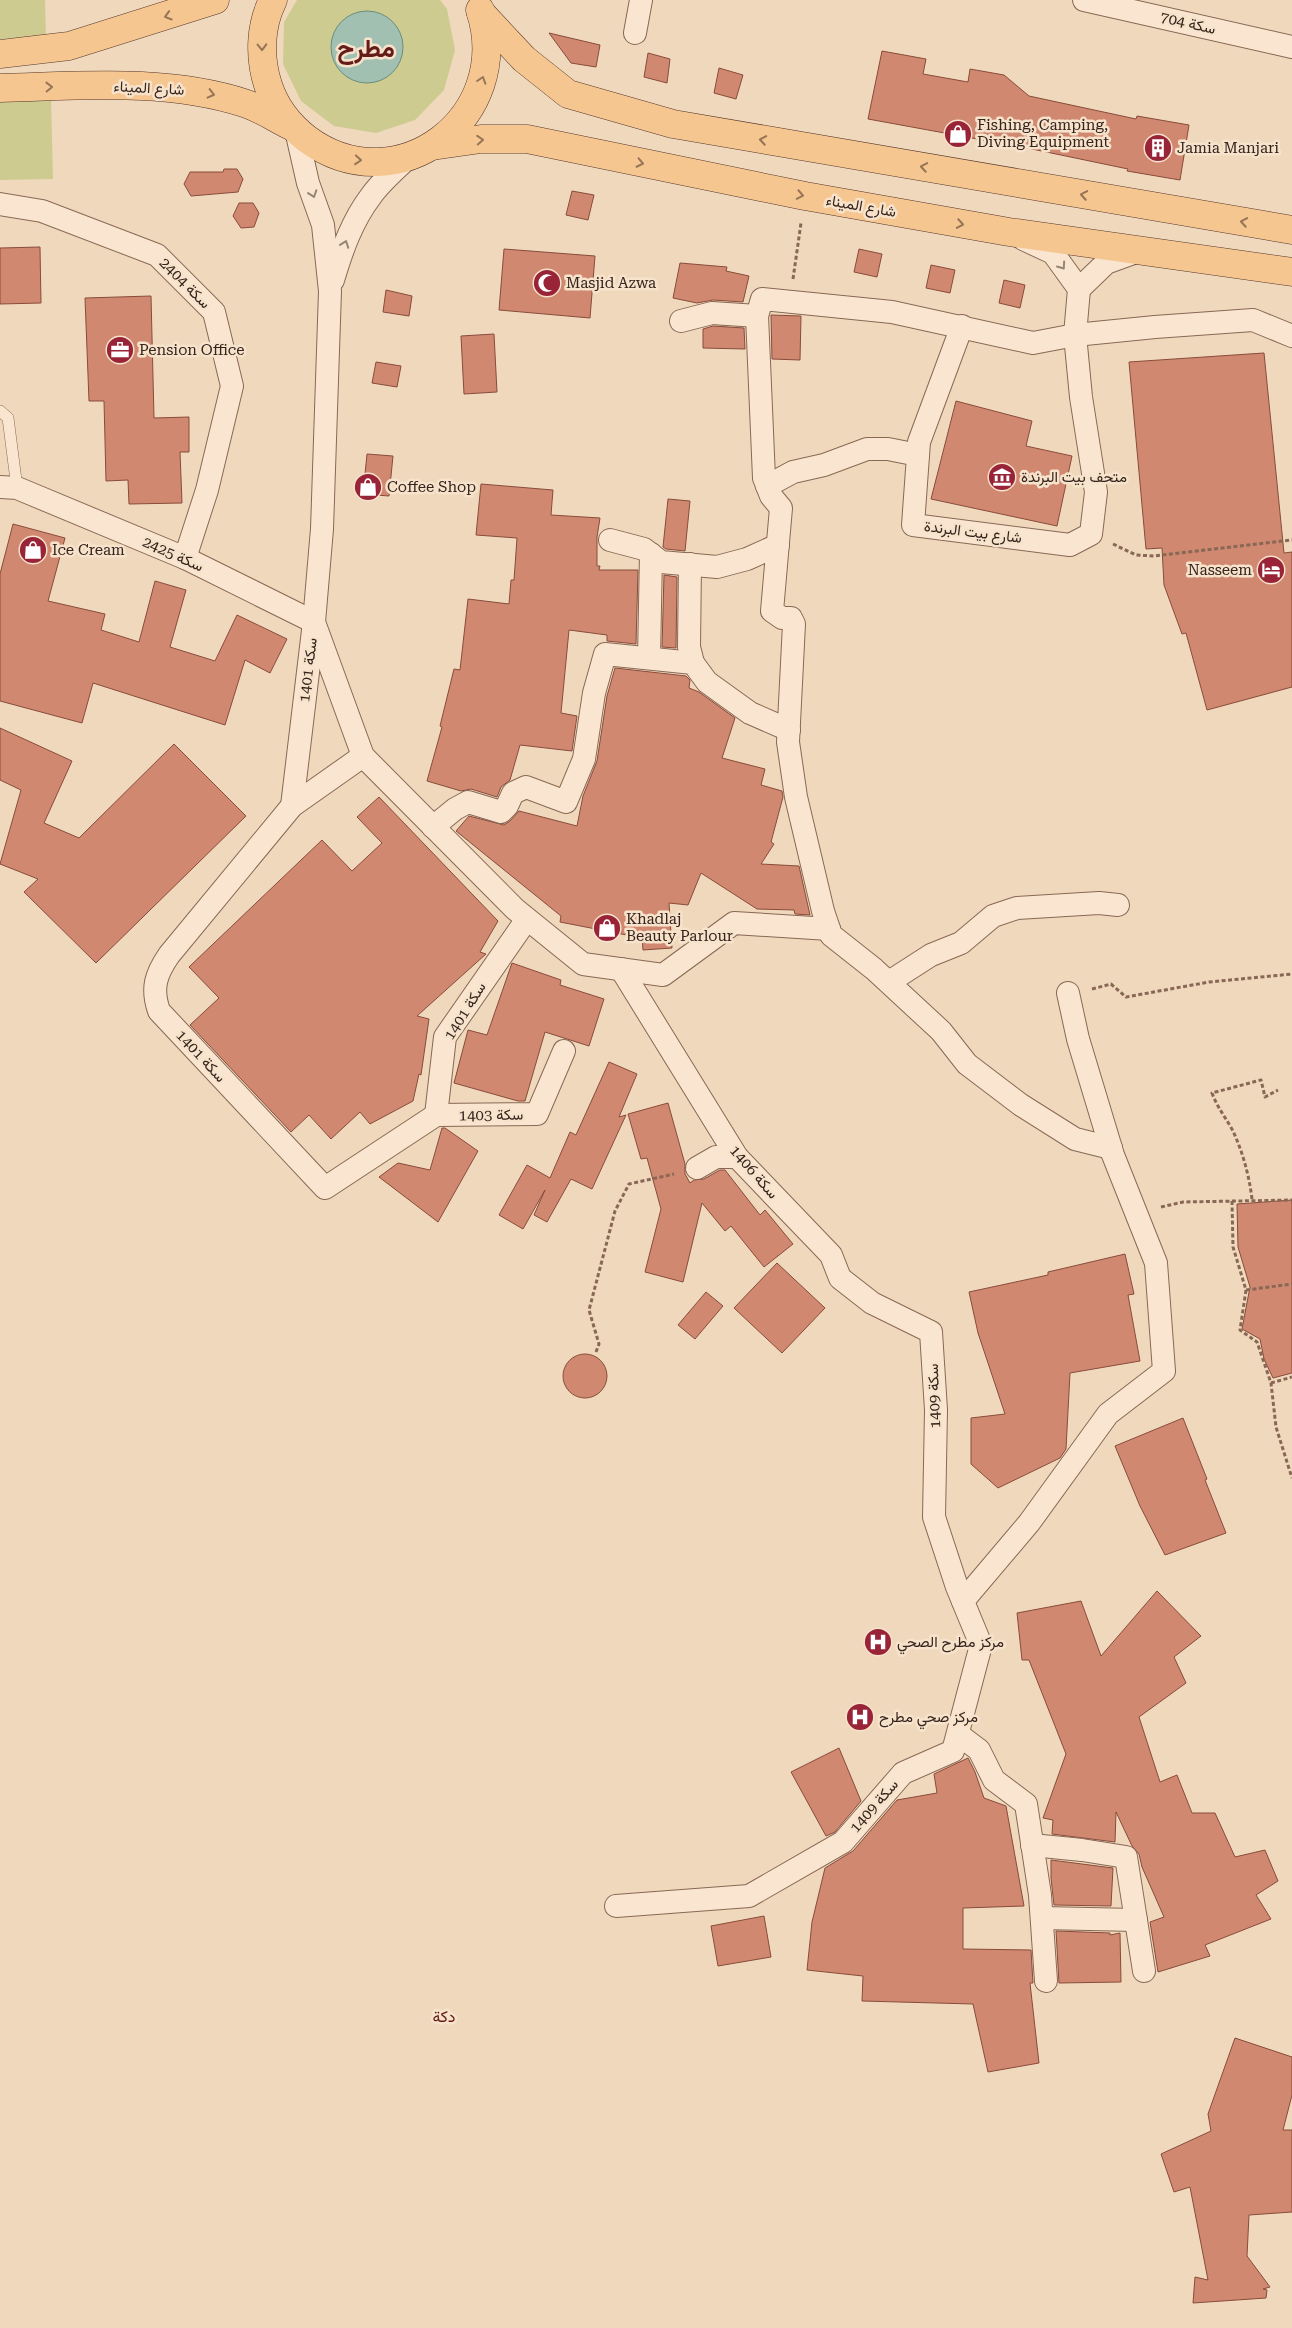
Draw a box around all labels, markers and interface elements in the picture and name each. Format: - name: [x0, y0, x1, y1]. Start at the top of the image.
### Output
- street label: سكة 704: [1159, 8, 1218, 38]
- one-way arrow: [165, 10, 173, 20]
- district label: مطرح: [337, 34, 395, 65]
- one-way arrow: [257, 44, 267, 51]
- one-way arrow: [476, 76, 486, 85]
- street label: شارع الميناء: [113, 77, 185, 101]
- one-way arrow: [45, 82, 53, 92]
- one-way arrow: [206, 88, 215, 99]
- place label: Fishing, Camping, Diving Equipment: [977, 116, 1110, 151]
- shop icon: Fishing, Camping, Diving Equipment: [943, 119, 973, 149]
- building icon: Jamia Manjari: [1143, 133, 1173, 163]
- one-way arrow: [477, 134, 485, 145]
- one-way arrow: [759, 135, 768, 145]
- place label: Jamia Manjari: [1177, 139, 1279, 157]
- one-way arrow: [354, 154, 362, 165]
- one-way arrow: [636, 157, 645, 167]
- one-way arrow: [919, 162, 927, 173]
- one-way arrow: [795, 189, 804, 200]
- one-way arrow: [307, 190, 317, 198]
- one-way arrow: [1079, 190, 1088, 200]
- street label: شارع الميناء: [824, 191, 898, 223]
- one-way arrow: [955, 218, 964, 228]
- one-way arrow: [1240, 218, 1248, 228]
- one-way arrow: [339, 241, 349, 249]
- street label: سكة 2404: [156, 254, 214, 312]
- one-way arrow: [1056, 260, 1065, 269]
- mosque icon: Masjid Azwa: [532, 268, 562, 298]
- place label: Masjid Azwa: [566, 274, 656, 292]
- office icon: Pension Office: [105, 335, 135, 365]
- place label: Pension Office: [139, 341, 244, 359]
- museum icon: متحف بيت البرندة: [987, 462, 1017, 492]
- place label: متحف بيت البرندة: [1021, 468, 1127, 486]
- shop icon: Coffee Shop: [353, 472, 383, 502]
- place label: Coffee Shop: [387, 478, 476, 496]
- street label: شارع بيت البرندة: [923, 517, 1023, 549]
- street label: سكة 2425: [140, 533, 206, 575]
- shop icon: Ice Cream: [18, 535, 48, 565]
- place label: Ice Cream: [52, 541, 125, 559]
- hotel icon: Nasseem: [1256, 555, 1286, 585]
- place label: Nasseem: [1188, 561, 1252, 579]
- street label: 1401 سكة: [295, 637, 321, 703]
- place label: Khadlaj Beauty Parlour: [626, 910, 733, 945]
- shop icon: Khadlaj Beauty Parlour: [592, 913, 622, 943]
- street label: سكة 1401: [440, 979, 490, 1043]
- street label: 1401 سكة: [172, 1026, 230, 1086]
- street label: 1403 سكة: [459, 1105, 524, 1125]
- street label: 1406 سكة: [726, 1142, 782, 1202]
- street label: 1409 سكة: [924, 1363, 944, 1429]
- hospital icon: مركز مطرح الصحي: [863, 1627, 893, 1657]
- place label: مركز مطرح الصحي: [897, 1633, 1004, 1655]
- hospital icon: مركز صحي مطرح: [845, 1702, 875, 1732]
- place label: مركز صحي مطرح: [879, 1708, 978, 1730]
- street label: 1409 سكة: [846, 1776, 902, 1836]
- district label: دكة: [433, 2007, 455, 2026]

